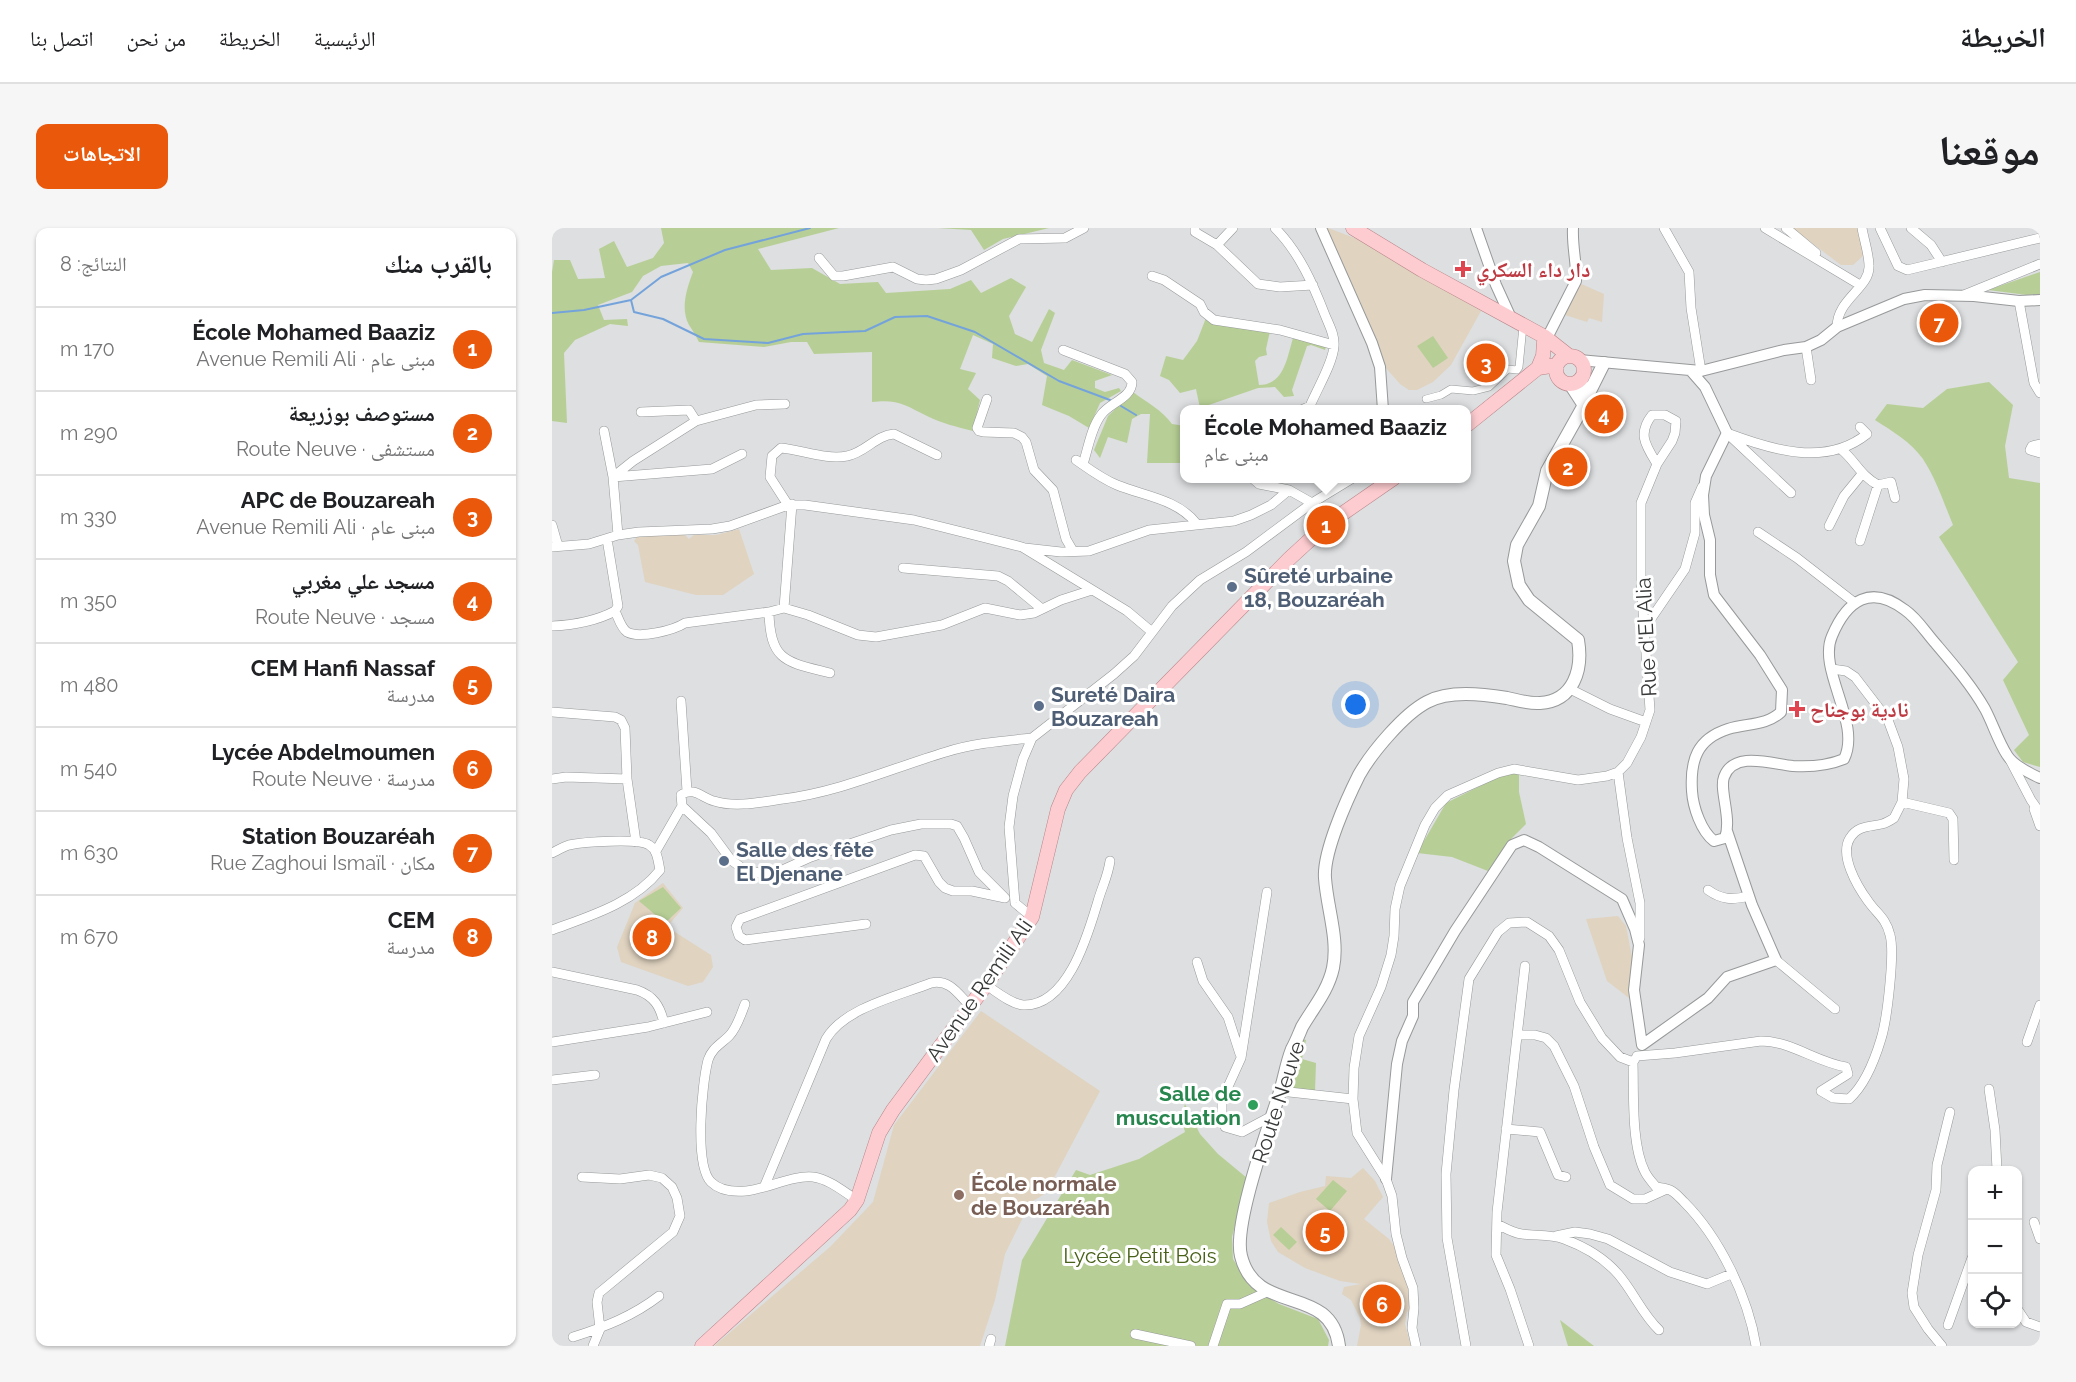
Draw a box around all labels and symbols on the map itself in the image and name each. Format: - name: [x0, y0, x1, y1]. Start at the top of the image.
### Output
- place label: دار داء السكري: [1476, 257, 1590, 286]
- marker: دار داء السكري: [1454, 260, 1472, 278]
- pin: 7: [1920, 300, 1958, 346]
- pin: 3: [1466, 340, 1506, 386]
- pin: 4: [1584, 392, 1624, 436]
- pin: 2: [1548, 444, 1588, 490]
- pin: 1: [1306, 502, 1346, 548]
- place label: Sûreté urbaine 18, Bouzaréah: [1244, 563, 1393, 612]
- street label: Rue d'El Alia: [1630, 577, 1662, 697]
- marker: Sûreté urbaine 18, Bouzaréah: [1225, 580, 1239, 594]
- place label: Sureté Daira Bouzareah: [1051, 682, 1175, 731]
- your location: [1341, 690, 1370, 719]
- place label: نادية بوجناح: [1810, 697, 1909, 723]
- marker: Sureté Daira Bouzareah: [1032, 699, 1046, 713]
- marker: نادية بوجناح: [1788, 700, 1806, 718]
- place label: Salle des fête El Djenane: [736, 837, 874, 886]
- marker: Salle des fête El Djenane: [717, 854, 731, 868]
- pin: 8: [632, 914, 672, 960]
- street label: Avenue Remili Ali: [921, 914, 1037, 1066]
- street label: Route Neuve: [1247, 1038, 1309, 1166]
- place label: Salle de musculation: [1116, 1081, 1241, 1130]
- marker: Salle de musculation: [1246, 1098, 1260, 1112]
- place label: École normale de Bouzaréah: [971, 1171, 1117, 1220]
- marker: École normale de Bouzaréah: [952, 1188, 966, 1202]
- pin: 5: [1306, 1210, 1344, 1254]
- park label: Lycée Petit Bois: [1063, 1243, 1217, 1268]
- pin: 6: [1362, 1282, 1402, 1326]

